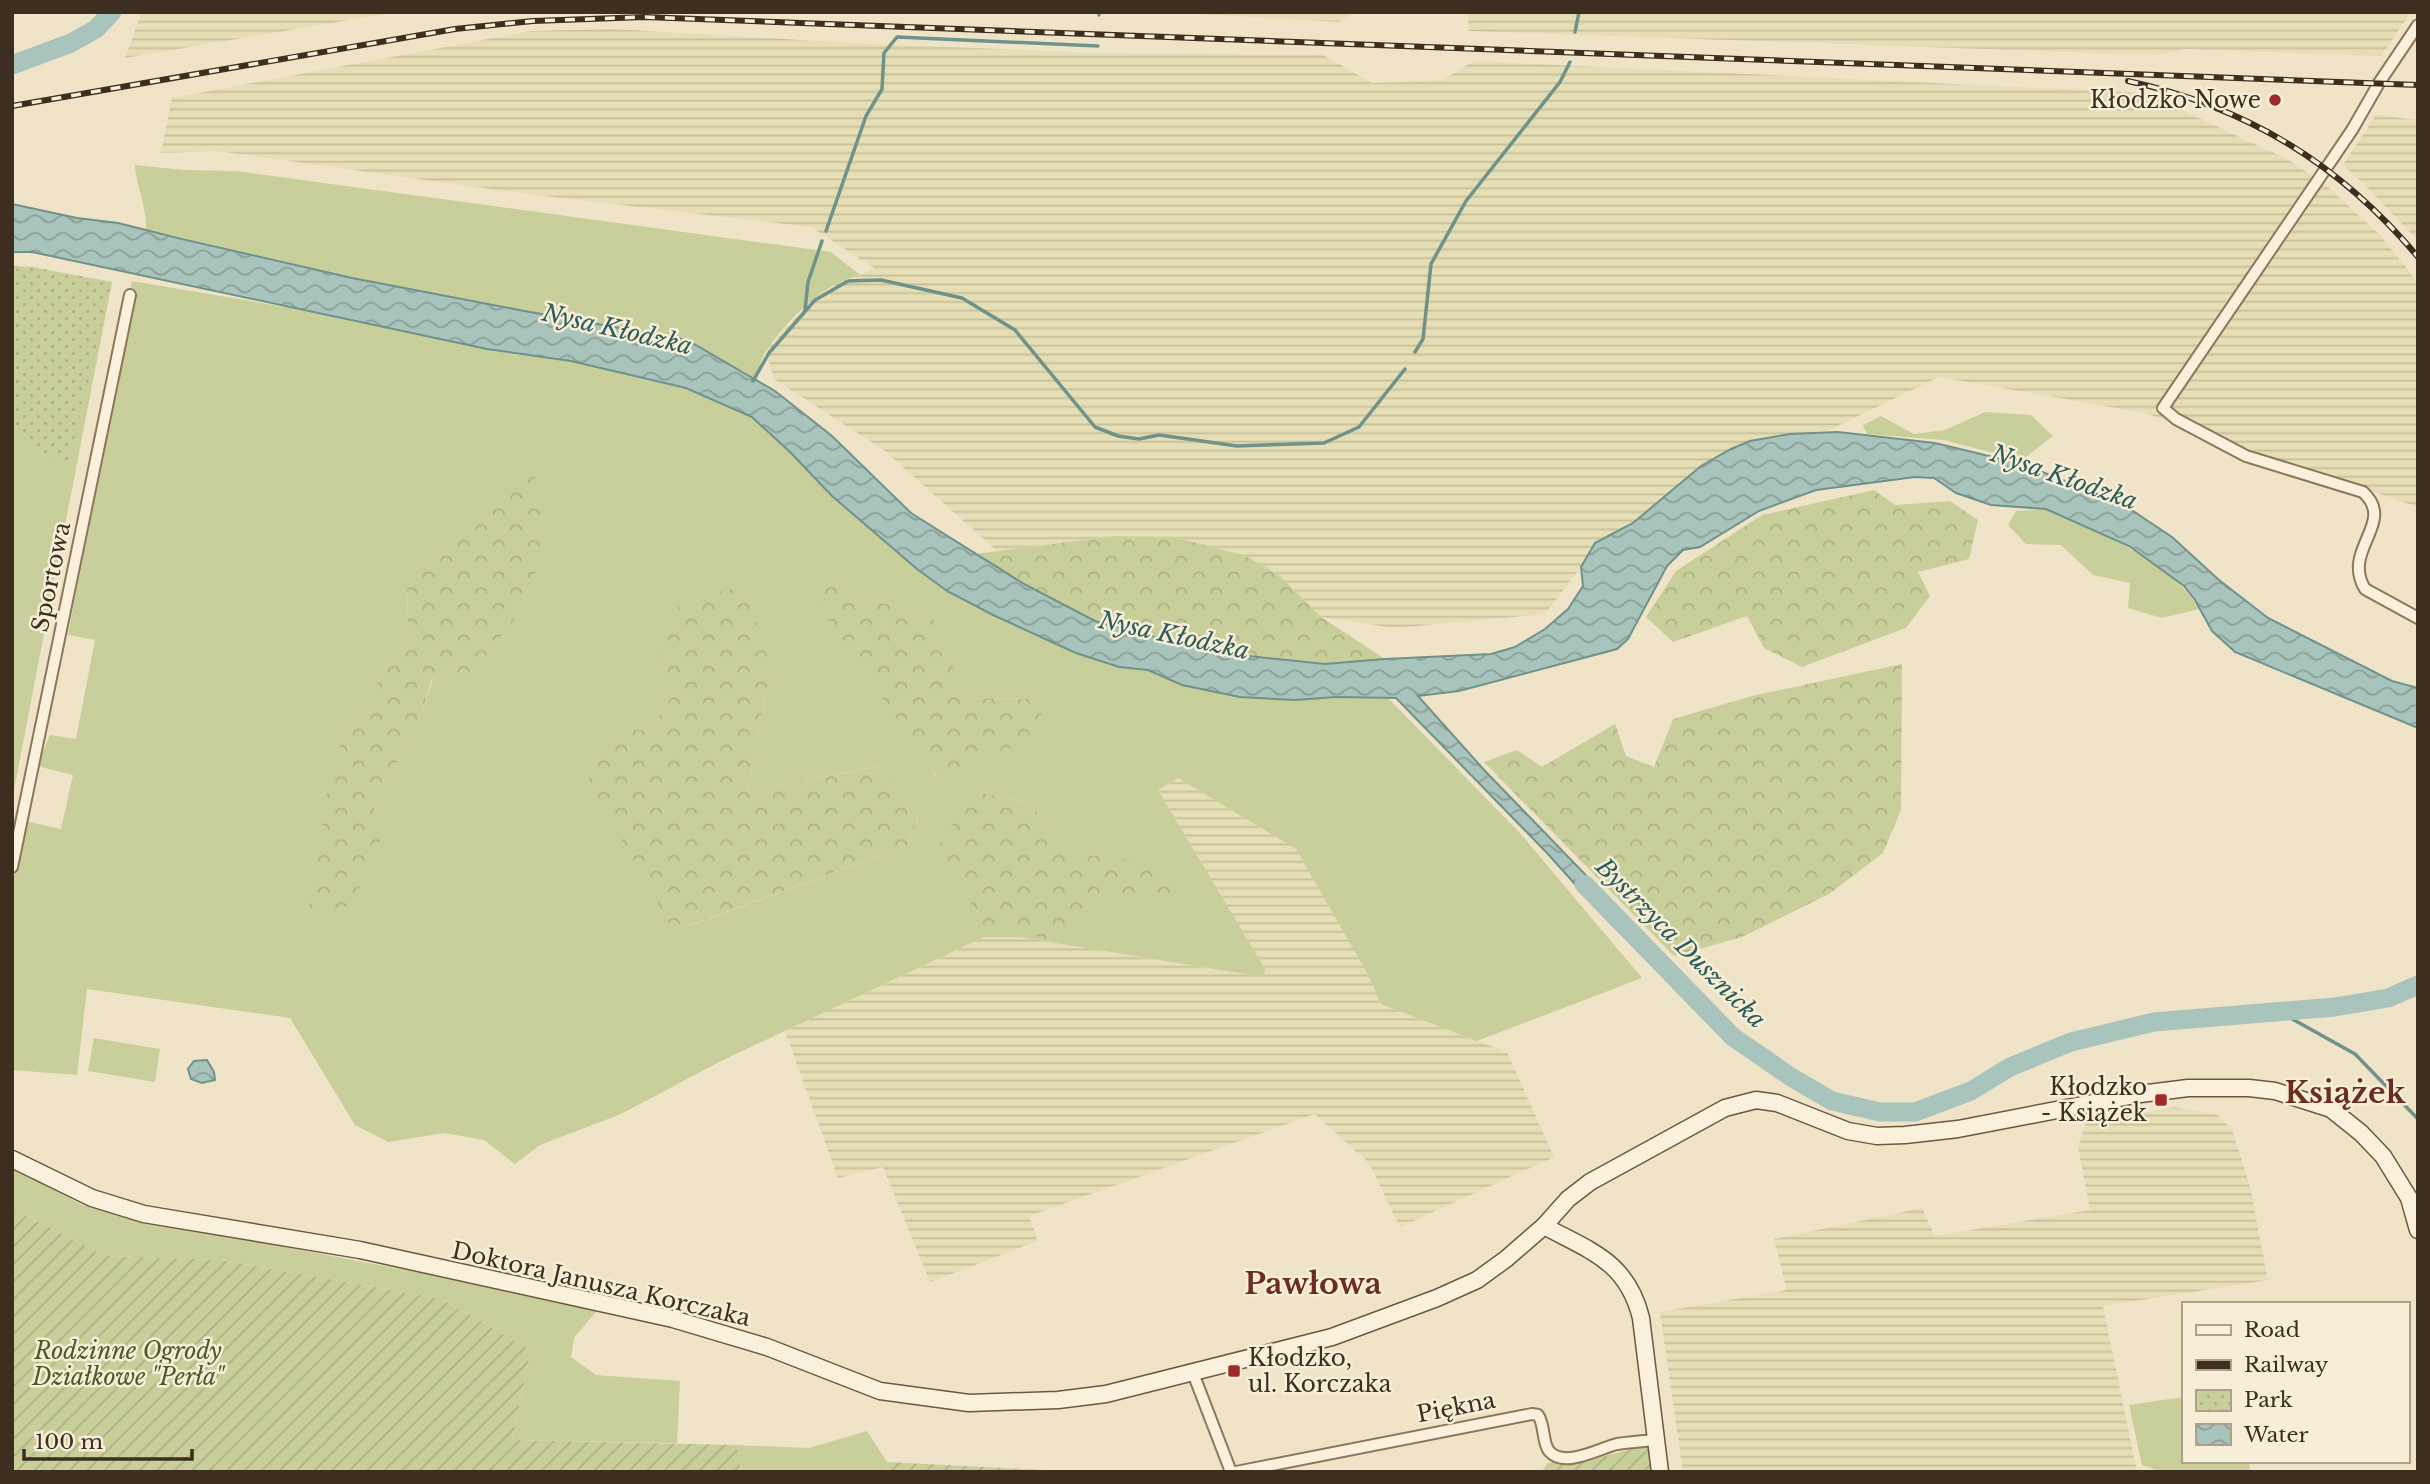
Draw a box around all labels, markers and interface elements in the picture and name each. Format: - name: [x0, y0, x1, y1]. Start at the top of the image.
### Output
- place label: Kłodzko Nowe: [2090, 86, 2261, 114]
- marker: Kłodzko Nowe: [2267, 92, 2283, 108]
- water label: Nysa Kłodzka: [538, 297, 695, 360]
- water label: Nysa Kłodzka: [1986, 438, 2141, 516]
- street label: Sportowa: [26, 519, 76, 635]
- water label: Nysa Kłodzka: [1095, 605, 1252, 665]
- water label: Bystrzyca Dusznicka: [1589, 851, 1772, 1034]
- place label: Kłodzko - Książek: [2041, 1073, 2148, 1127]
- district label: Książek: [2284, 1074, 2407, 1111]
- marker: Kłodzko - Książek: [2153, 1092, 2169, 1108]
- street label: Doktora Janusza Korczaka: [449, 1236, 753, 1332]
- district label: Pawłowa: [1244, 1265, 1382, 1302]
- legend: [2182, 1302, 2409, 1463]
- text: Road: [2244, 1317, 2300, 1343]
- park label: Rodzinne Ogrody Działkowe "Perła": [31, 1337, 226, 1391]
- place label: Kłodzko, ul. Korczaka: [1248, 1344, 1392, 1398]
- text: Railway: [2244, 1352, 2329, 1378]
- marker: Kłodzko, ul. Korczaka: [1226, 1363, 1242, 1379]
- street label: Piękna: [1414, 1386, 1498, 1428]
- text: Park: [2244, 1387, 2293, 1413]
- scale bar: [24, 1418, 192, 1462]
- text: Water: [2243, 1422, 2308, 1448]
- text: 100 m: [35, 1429, 103, 1455]

